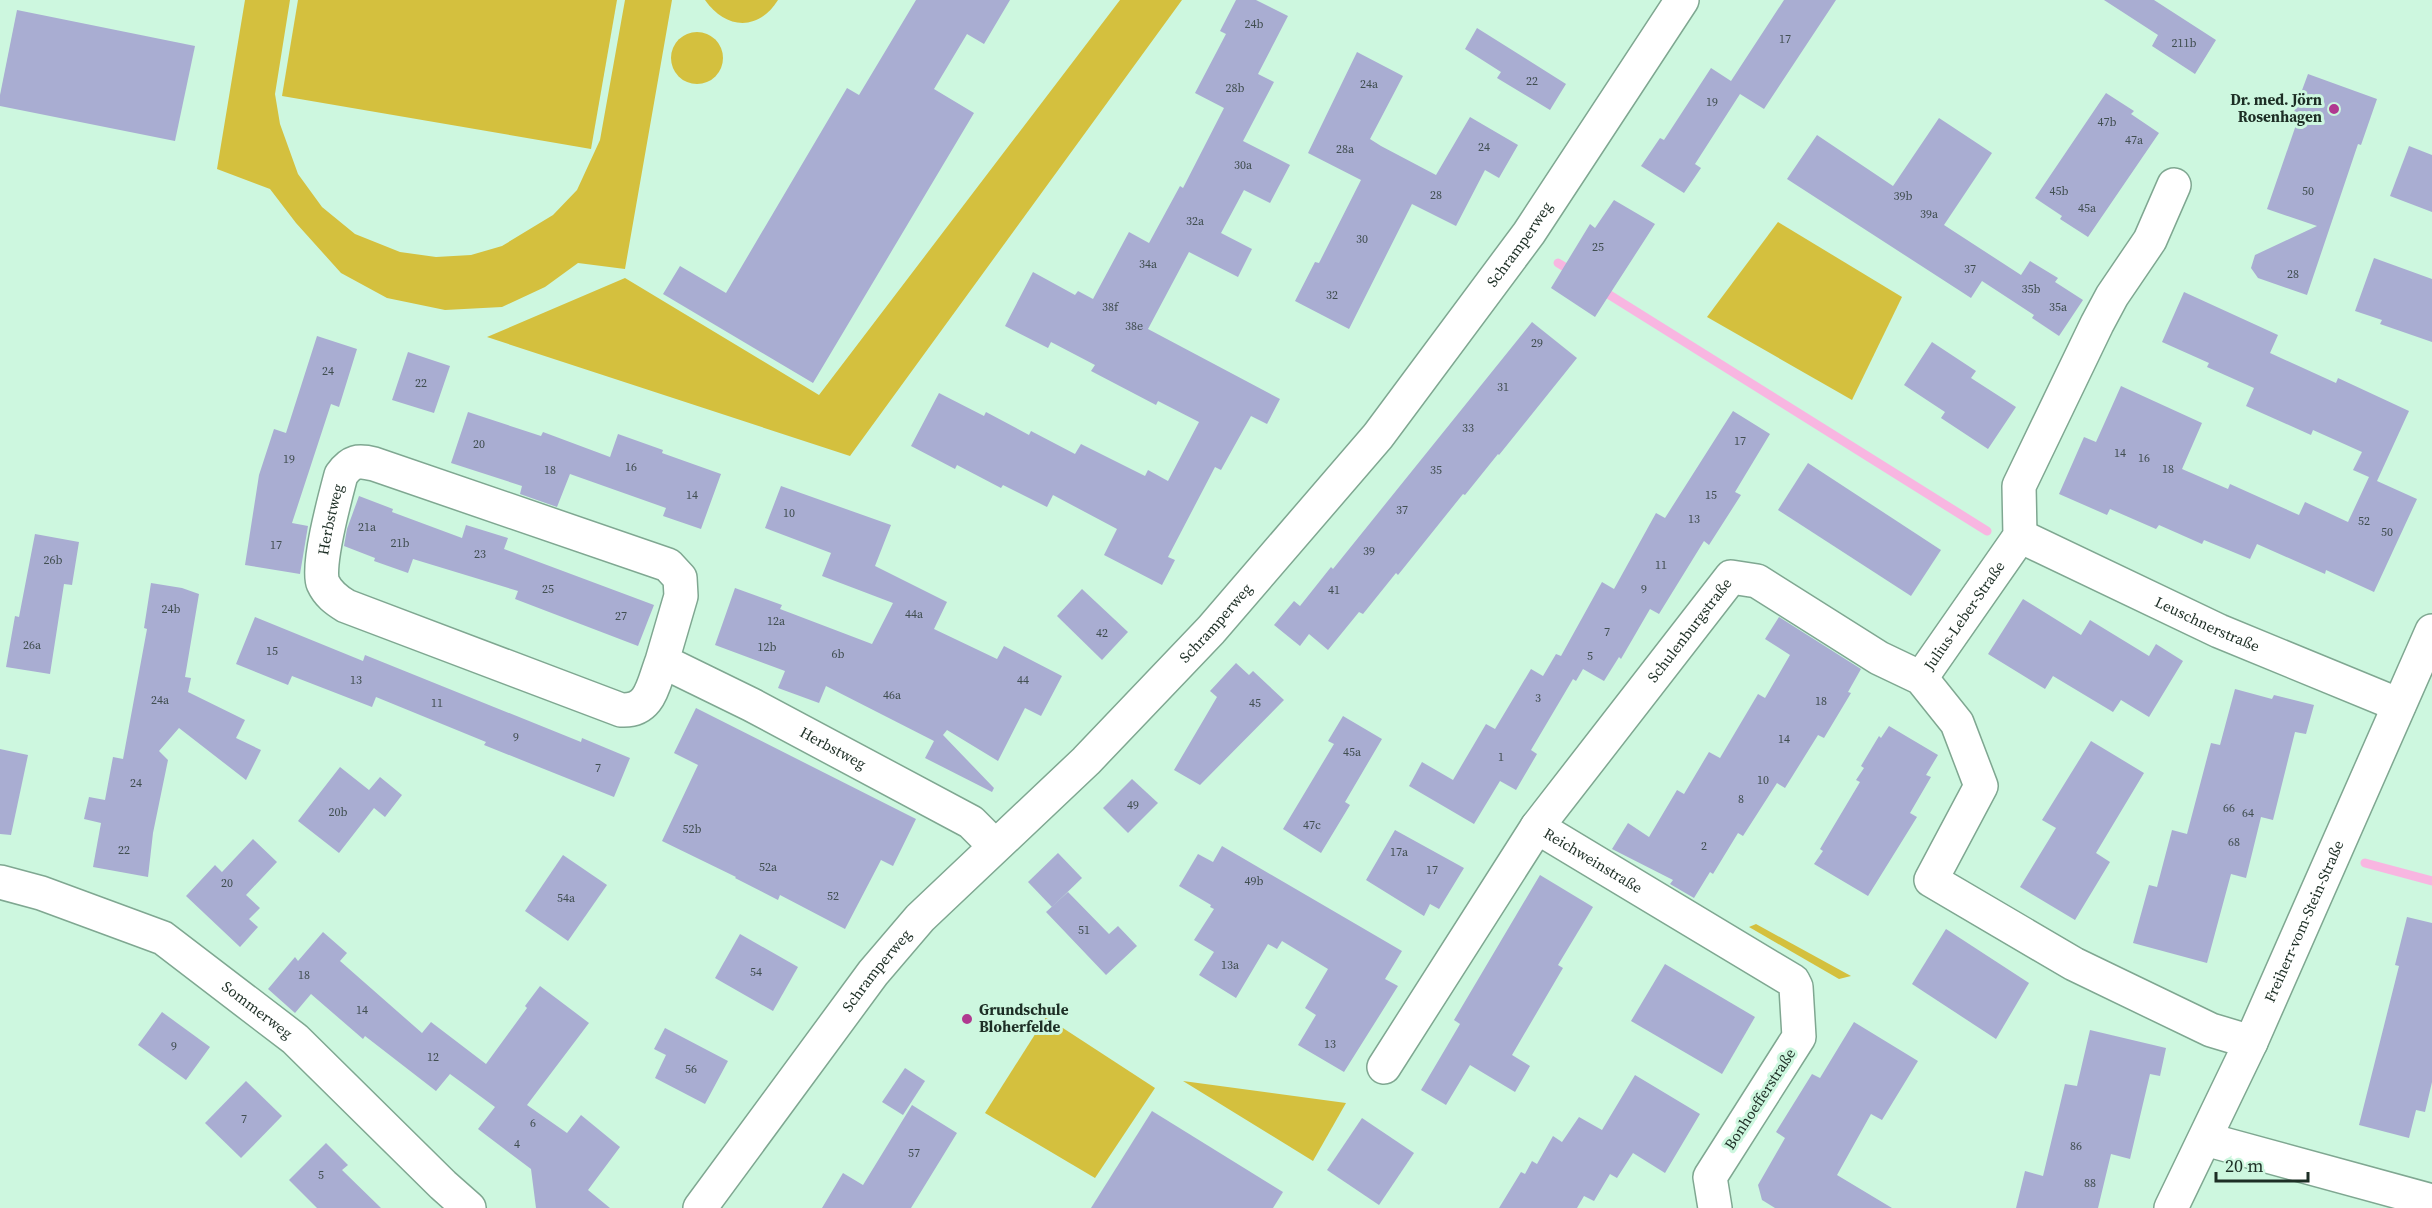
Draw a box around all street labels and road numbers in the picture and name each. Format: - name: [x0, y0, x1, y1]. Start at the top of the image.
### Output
- street label: Schramperweg: [1481, 197, 1557, 291]
- street label: Herbstweg: [312, 481, 348, 556]
- street label: Julius-Leber-Straße: [1918, 556, 2010, 675]
- street label: Schulenburgstraße: [1642, 573, 1737, 687]
- street label: Schramperweg: [1174, 578, 1257, 667]
- street label: Leuschnerstraße: [2152, 591, 2263, 657]
- street label: Herbstweg: [796, 722, 870, 774]
- street label: Reichweinstraße: [1540, 822, 1647, 898]
- street label: Freiherr-vom-Stein-Straße: [2259, 837, 2349, 1006]
- street label: Schramperweg: [837, 924, 916, 1016]
- street label: Sommerweg: [218, 976, 297, 1044]
- street label: Bonhoefferstraße: [1719, 1044, 1800, 1153]

